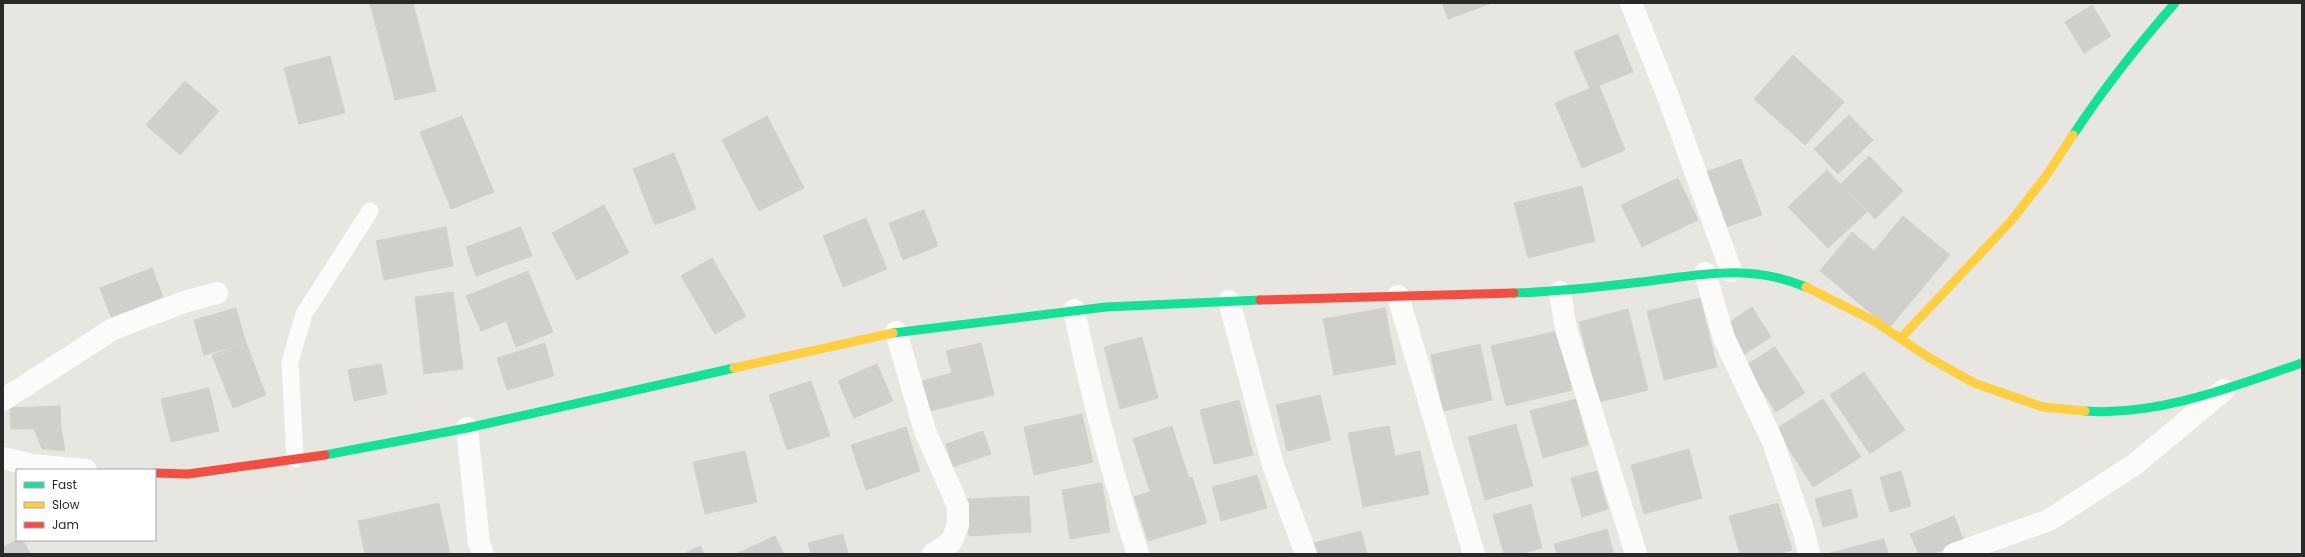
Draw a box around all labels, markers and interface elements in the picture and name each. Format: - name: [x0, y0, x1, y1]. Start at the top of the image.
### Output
- legend: [16, 469, 156, 541]
- text: Fast: [52, 476, 77, 493]
- text: Slow: [52, 496, 80, 513]
- text: Jam: [52, 516, 79, 533]

